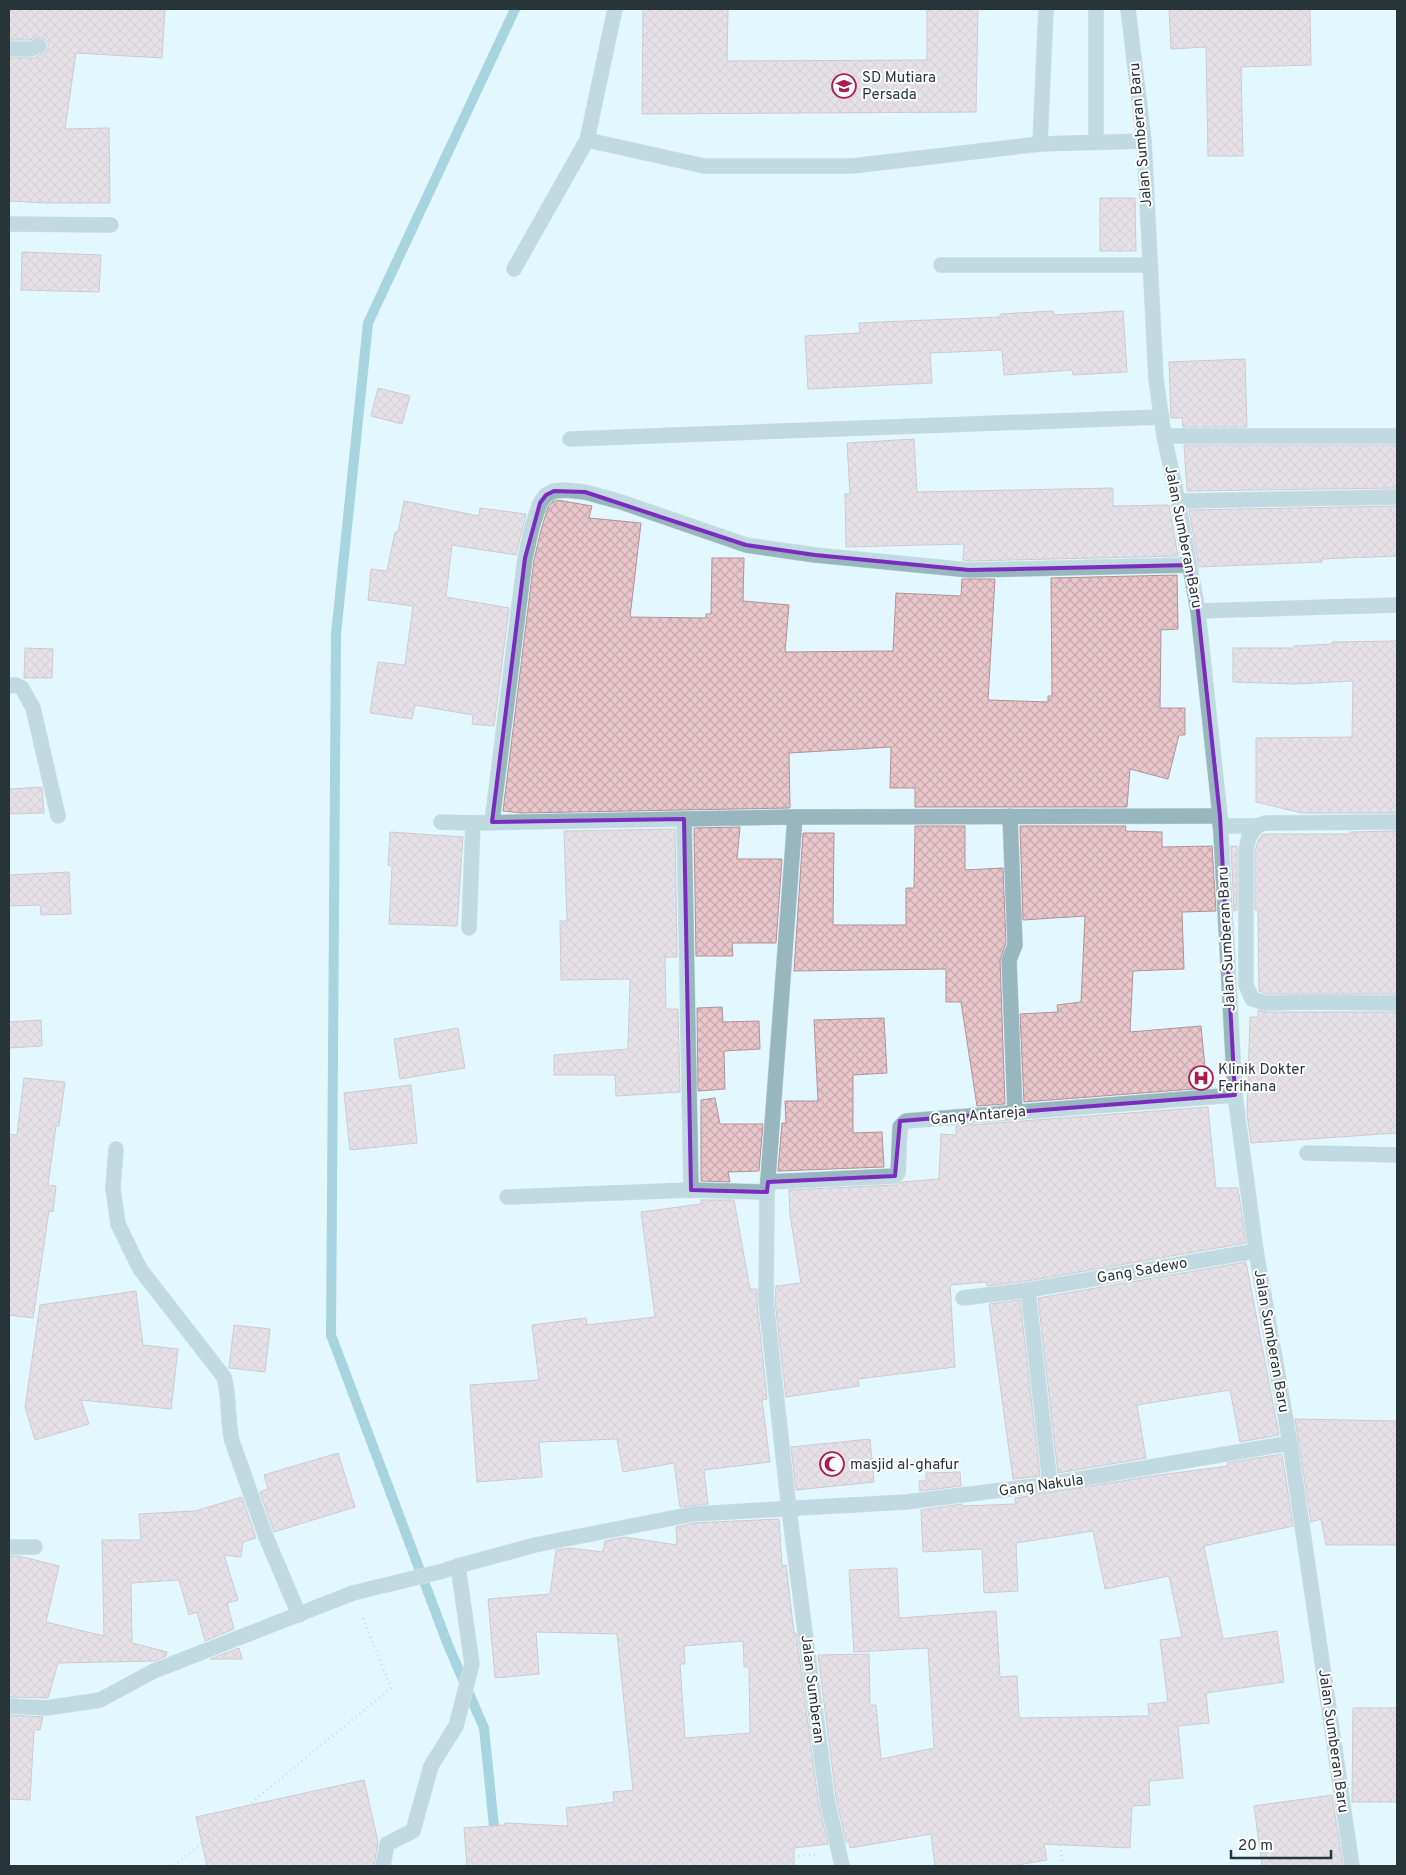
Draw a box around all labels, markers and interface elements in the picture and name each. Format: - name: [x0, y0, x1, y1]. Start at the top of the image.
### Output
- street label: Jalan Sumberan Baru: [1126, 62, 1157, 208]
- place label: SD Mutiara Persada: [862, 69, 936, 105]
- school or university icon: SD Mutiara Persada: [831, 73, 857, 99]
- street label: Jalan Sumberan Baru: [1159, 464, 1206, 610]
- street label: Jalan Sumberan Baru: [1214, 866, 1241, 1012]
- place label: Klinik Dokter Ferihana: [1218, 1061, 1305, 1097]
- hospital icon: Klinik Dokter Ferihana: [1188, 1065, 1214, 1091]
- street label: Gang Antareja: [930, 1103, 1027, 1130]
- street label: Gang Sadewo: [1096, 1254, 1189, 1289]
- street label: Jalan Sumberan Baru: [1249, 1268, 1292, 1414]
- mosque icon: masjid al-ghafur: [819, 1451, 845, 1477]
- place label: masjid al-ghafur: [850, 1456, 959, 1475]
- street label: Gang Nakula: [998, 1471, 1085, 1502]
- street label: Jalan Sumberan: [795, 1634, 828, 1745]
- street label: Jalan Sumberan Baru: [1313, 1668, 1352, 1814]
- scale bar: [1231, 1828, 1331, 1860]
- text: 20 m: [1238, 1837, 1273, 1856]

